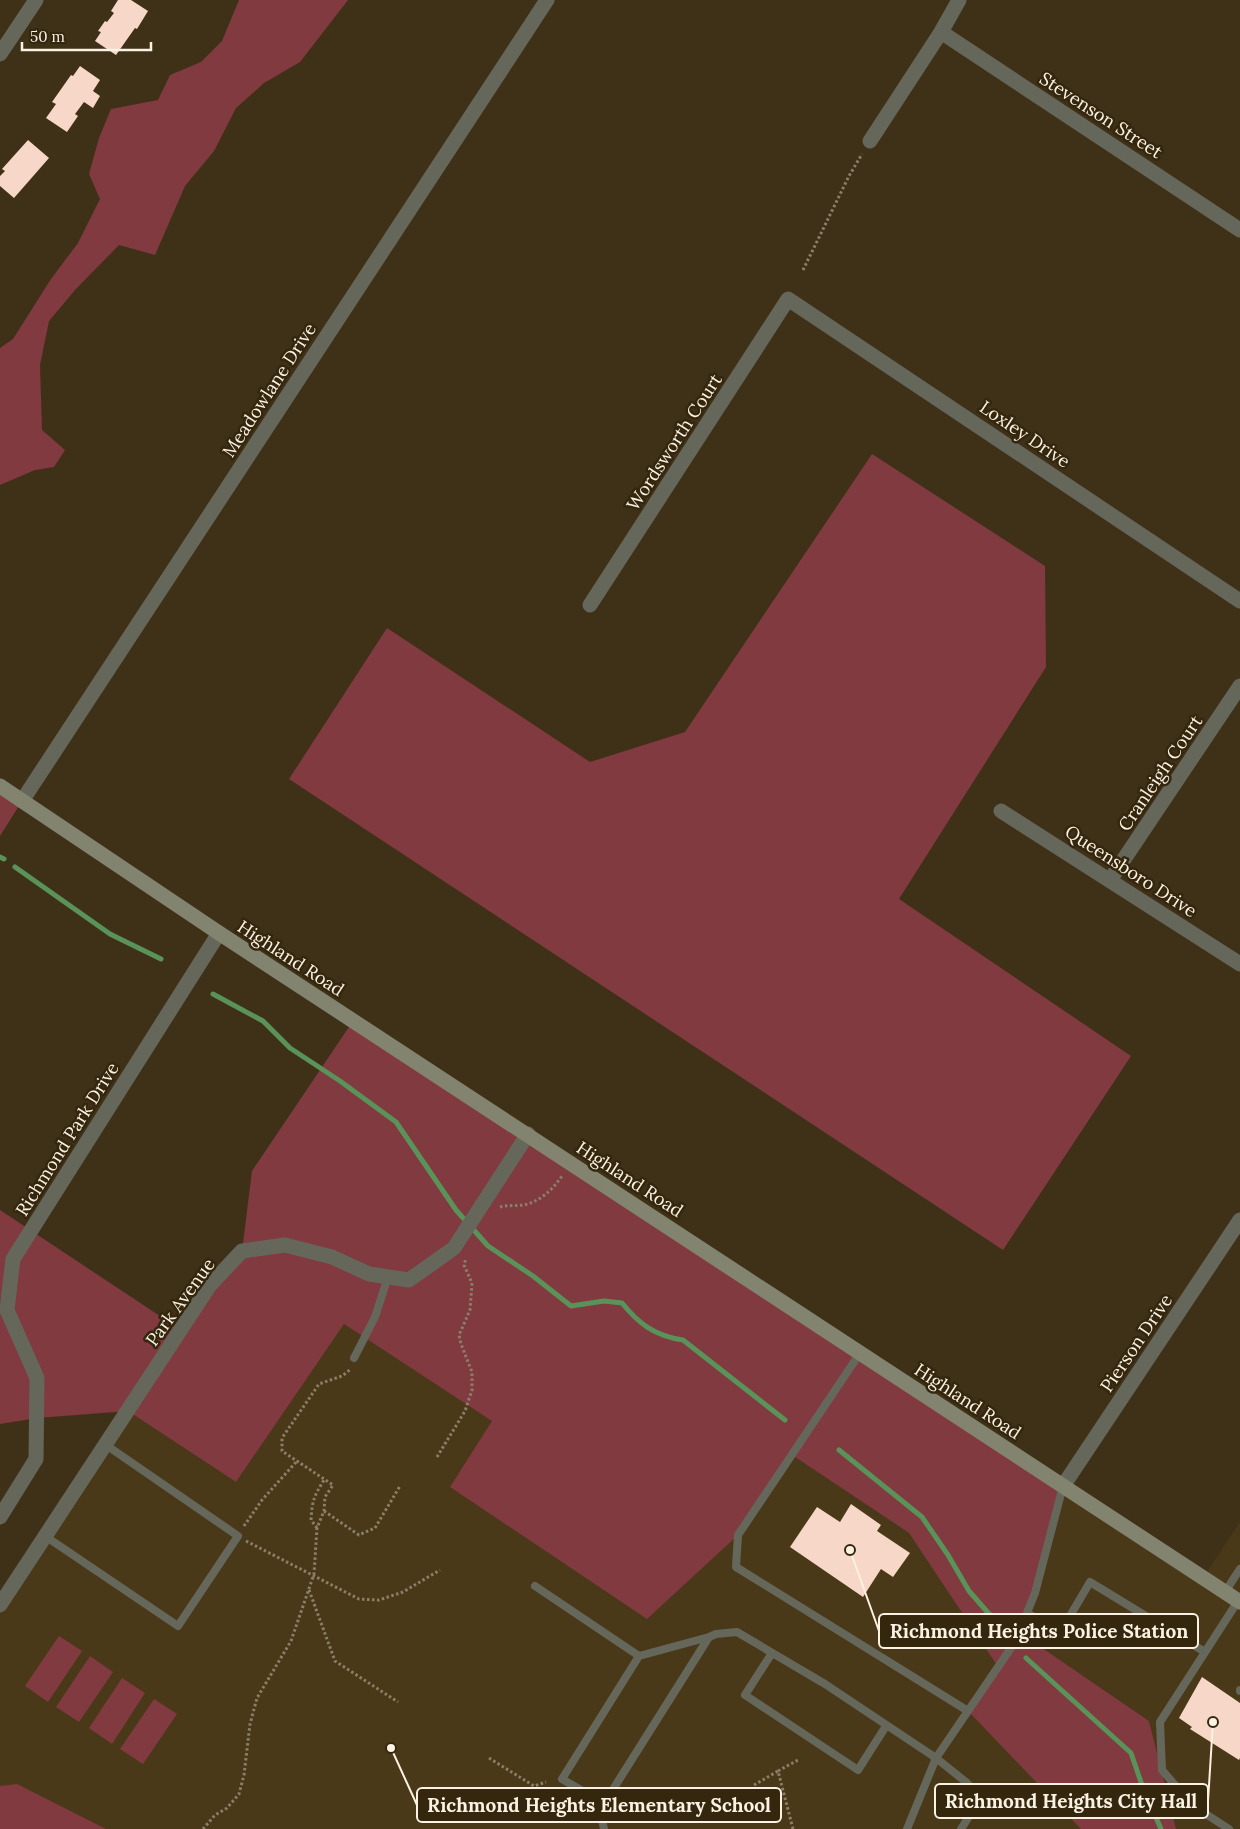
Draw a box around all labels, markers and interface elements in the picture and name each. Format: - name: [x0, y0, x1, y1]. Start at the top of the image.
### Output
- scale bar: [22, 20, 151, 52]
- text: 50 m: [30, 27, 65, 46]
- street label: Stevenson Street: [1035, 67, 1167, 163]
- street label: Meadowlane Drive: [217, 318, 321, 461]
- street label: Wordsworth Court: [621, 369, 727, 515]
- street label: Loxley Drive: [975, 395, 1075, 473]
- street label: Cranleigh Court: [1113, 711, 1207, 835]
- street label: Queensboro Drive: [1061, 820, 1202, 922]
- street label: Highland Road: [233, 915, 349, 1001]
- street label: Richmond Park Drive: [10, 1058, 124, 1220]
- street label: Highland Road: [572, 1136, 688, 1222]
- street label: Park Avenue: [140, 1253, 220, 1351]
- street label: Pierson Drive: [1095, 1290, 1177, 1396]
- street label: Highland Road: [910, 1358, 1026, 1444]
- callout: Richmond Heights Police Station: [879, 1614, 1198, 1648]
- text: Richmond Heights Police Station: [890, 1619, 1188, 1643]
- callout: Richmond Heights City Hall: [935, 1784, 1208, 1818]
- callout: Richmond Heights Elementary School: [417, 1788, 781, 1822]
- text: Richmond Heights City Hall: [945, 1789, 1197, 1813]
- text: Richmond Heights Elementary School: [427, 1793, 771, 1817]

